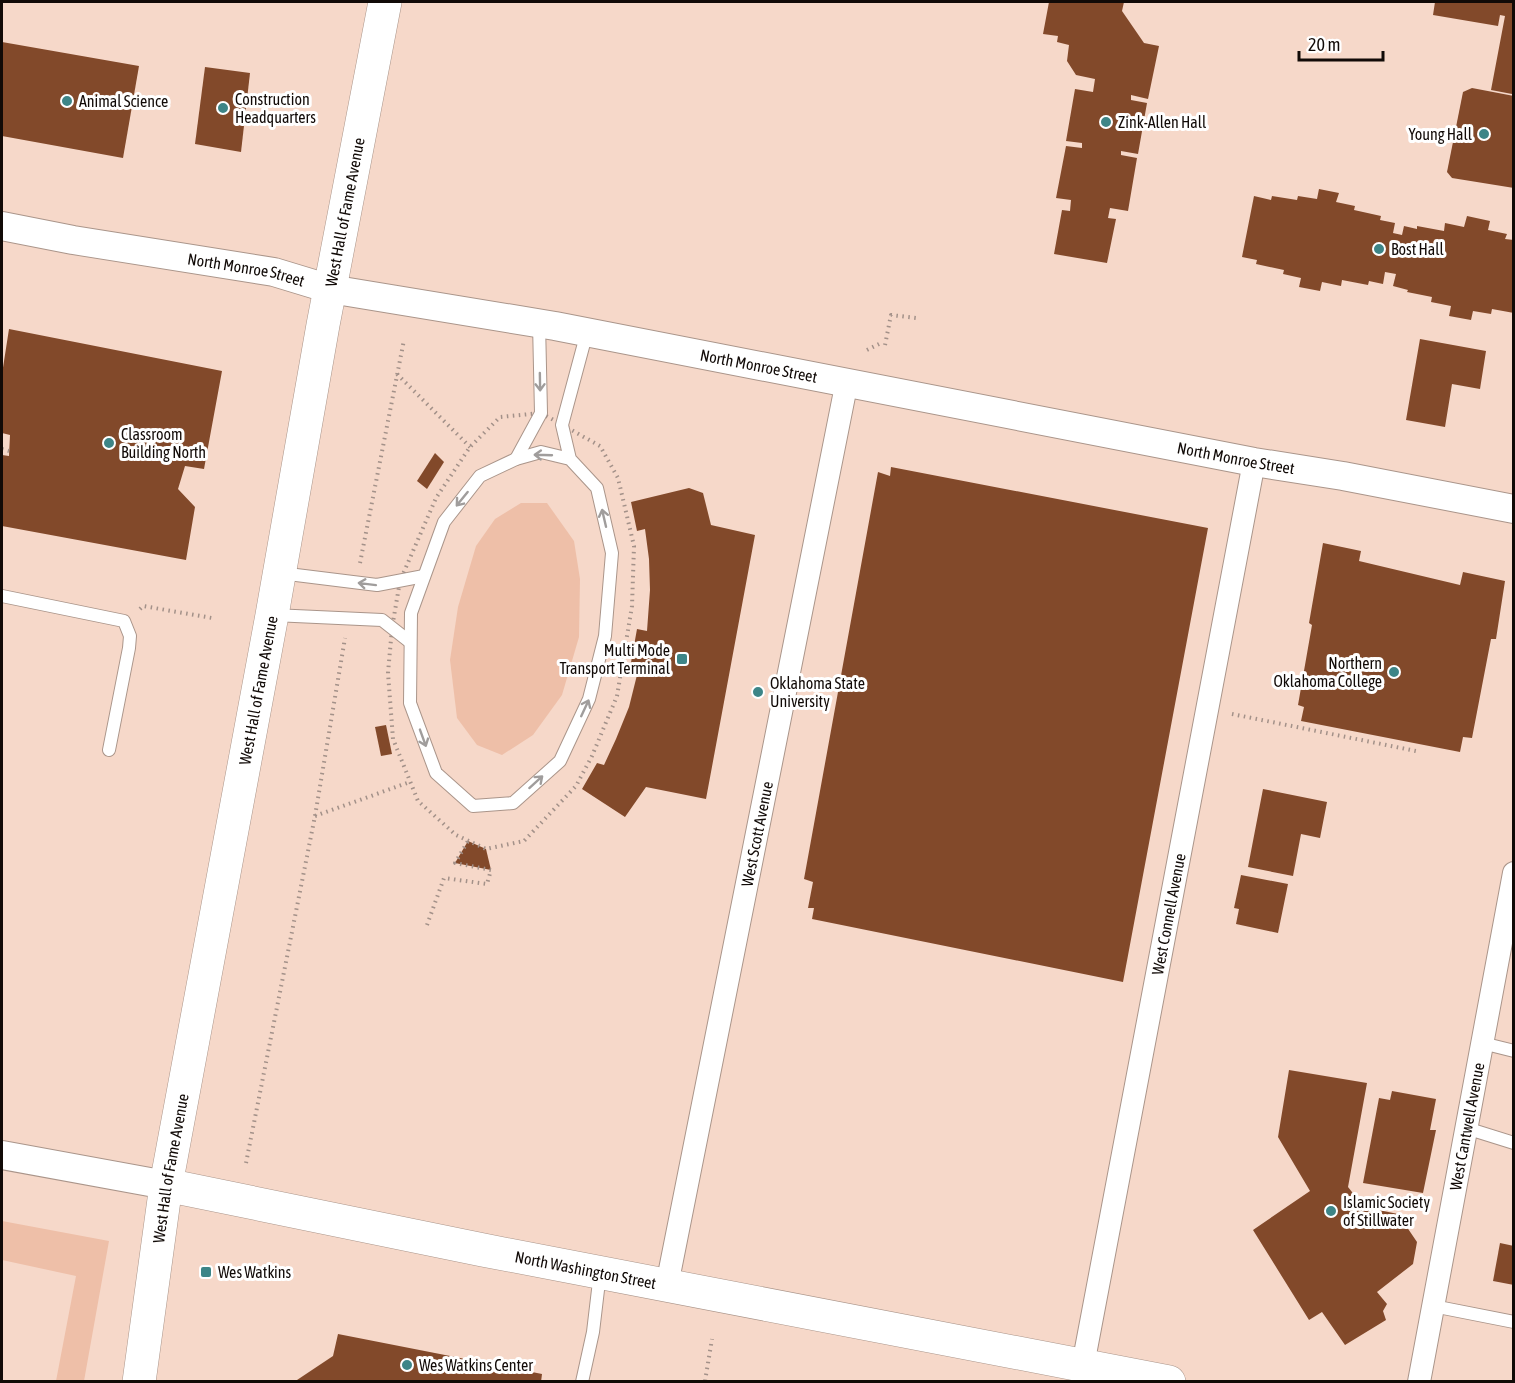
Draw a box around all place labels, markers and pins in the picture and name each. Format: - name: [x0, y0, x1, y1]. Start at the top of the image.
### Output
- place label: Construction Headquarters: [235, 90, 316, 127]
- place label: Animal Science: [79, 92, 168, 110]
- marker: Animal Science: [60, 94, 74, 108]
- marker: Construction Headquarters: [216, 101, 230, 115]
- place label: Zink-Allen Hall: [1118, 113, 1207, 131]
- marker: Zink-Allen Hall: [1099, 115, 1113, 129]
- place label: Young Hall: [1409, 125, 1473, 144]
- marker: Young Hall: [1477, 127, 1491, 141]
- place label: Bost Hall: [1391, 240, 1445, 258]
- marker: Bost Hall: [1372, 242, 1386, 256]
- place label: Classroom Building North: [121, 425, 206, 462]
- marker: Classroom Building North: [102, 436, 116, 450]
- place label: Multi Mode Transport Terminal: [560, 641, 671, 678]
- marker: Multi Mode Transport Terminal: [675, 652, 689, 666]
- place label: Northern Oklahoma College: [1273, 654, 1382, 691]
- marker: Northern Oklahoma College: [1387, 665, 1401, 679]
- place label: Oklahoma State University: [770, 674, 865, 711]
- marker: Oklahoma State University: [751, 685, 765, 699]
- place label: Islamic Society of Stillwater: [1343, 1193, 1430, 1229]
- marker: Islamic Society of Stillwater: [1324, 1204, 1338, 1218]
- place label: Wes Watkins: [218, 1263, 291, 1281]
- marker: Wes Watkins: [199, 1265, 213, 1279]
- place label: Wes Watkins Center: [419, 1356, 533, 1374]
- marker: Wes Watkins Center: [400, 1358, 414, 1372]

